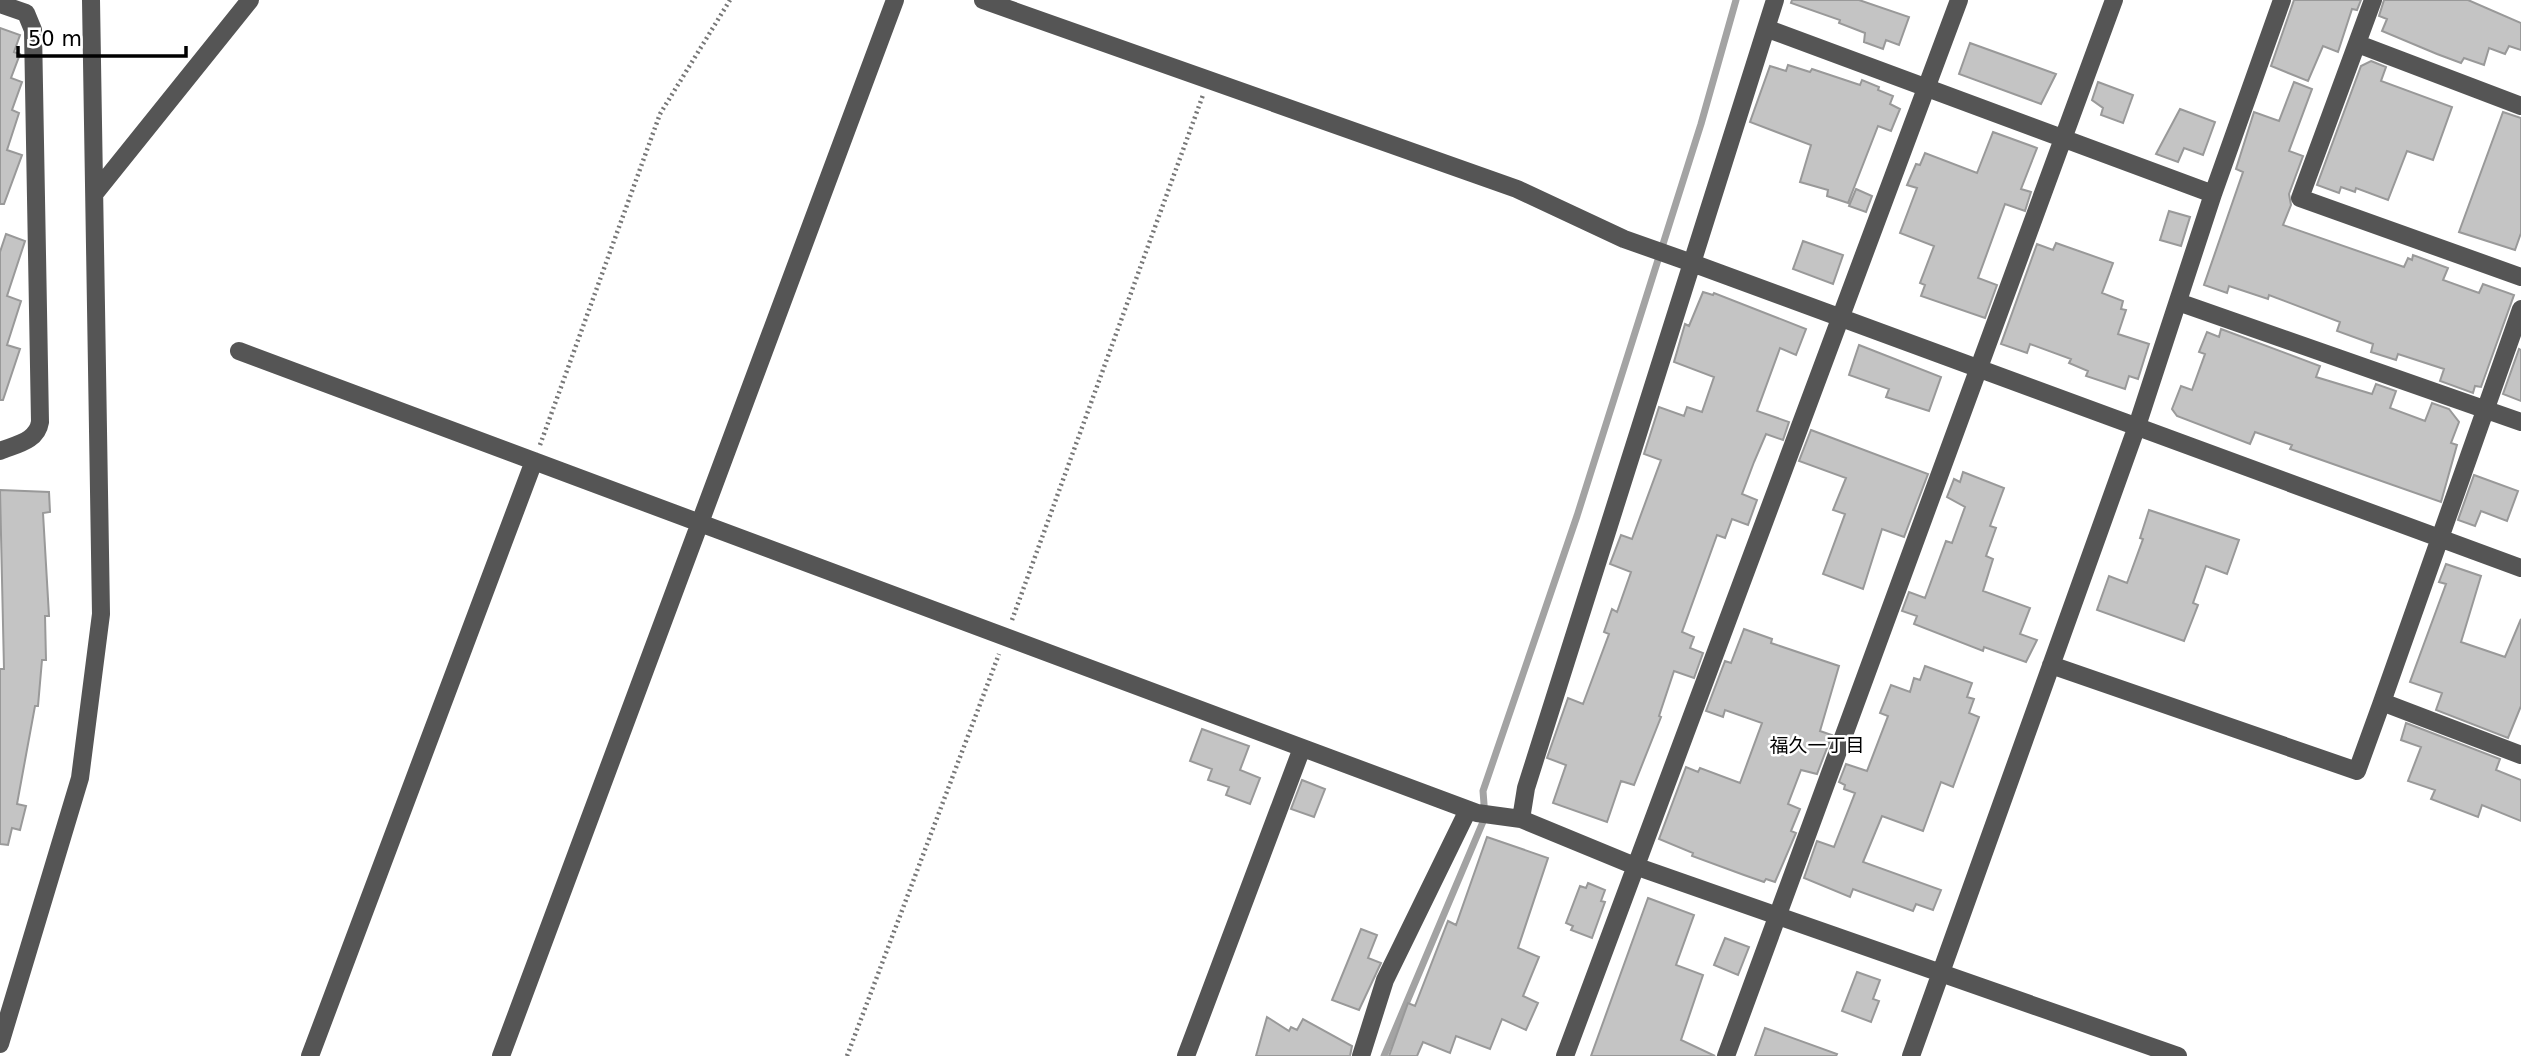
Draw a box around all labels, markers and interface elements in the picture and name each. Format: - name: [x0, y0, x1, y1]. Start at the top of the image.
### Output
- scale bar: [18, 14, 186, 58]
- text: 50 m: [28, 27, 82, 51]
- district label: 福久一丁目: [1769, 734, 1865, 756]

